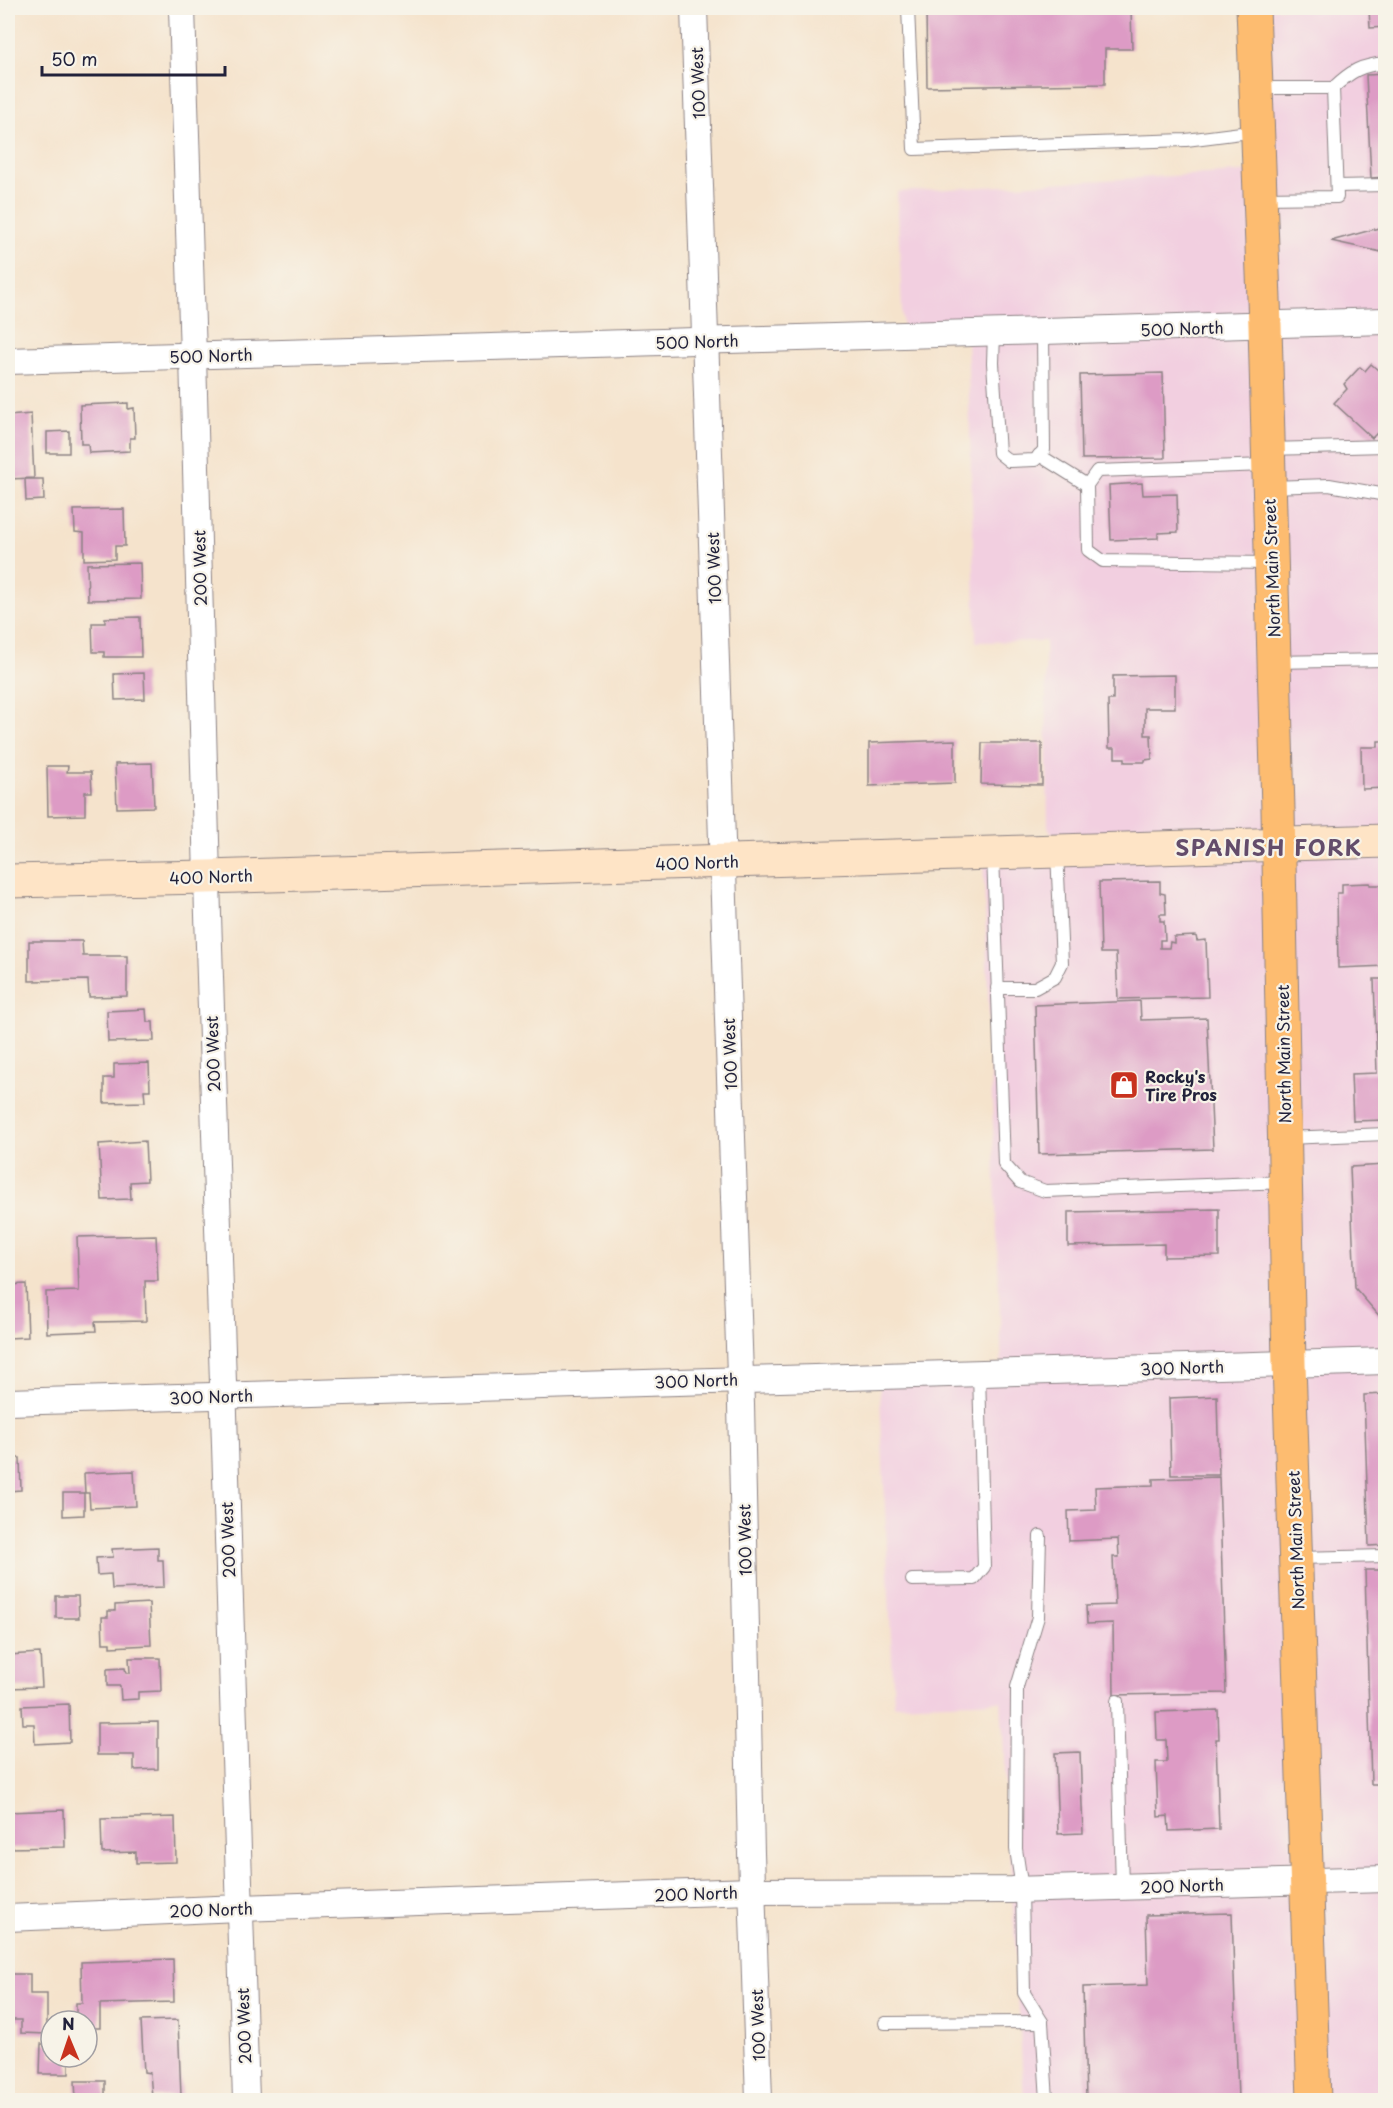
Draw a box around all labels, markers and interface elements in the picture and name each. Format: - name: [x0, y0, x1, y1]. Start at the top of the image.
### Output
- scale bar: [42, 39, 225, 77]
- text: 50 m: [51, 45, 98, 72]
- street label: 100 West: [684, 47, 710, 119]
- street label: 500 North: [1140, 315, 1224, 341]
- street label: 500 North: [655, 328, 739, 354]
- street label: 500 North: [169, 342, 253, 368]
- street label: North Main Street: [1257, 498, 1285, 638]
- street label: 200 West: [186, 530, 212, 606]
- street label: 100 West: [700, 532, 726, 604]
- district label: SPANISH FORK: [1176, 830, 1362, 863]
- street label: 400 North: [655, 849, 739, 875]
- street label: 400 North: [169, 863, 253, 889]
- street label: North Main Street: [1270, 984, 1296, 1124]
- street label: 200 West: [199, 1015, 225, 1093]
- street label: 100 West: [716, 1018, 742, 1090]
- place label: Rocky's Tire Pros: [1145, 1064, 1217, 1106]
- shop icon: Rocky's Tire Pros: [1108, 1069, 1140, 1101]
- street label: 300 North: [1140, 1354, 1224, 1380]
- street label: 300 North: [654, 1367, 738, 1393]
- street label: 300 North: [169, 1383, 253, 1409]
- street label: North Main Street: [1281, 1470, 1309, 1610]
- street label: 200 West: [214, 1501, 240, 1579]
- street label: 100 West: [731, 1504, 757, 1576]
- street label: 200 North: [1140, 1872, 1224, 1898]
- street label: 200 North: [654, 1880, 738, 1906]
- street label: 200 North: [169, 1896, 253, 1922]
- street label: 200 West: [230, 1987, 256, 2065]
- street label: 100 West: [744, 1989, 770, 2061]
- north arrow: [39, 2009, 99, 2069]
- text: N: [62, 2011, 75, 2035]

